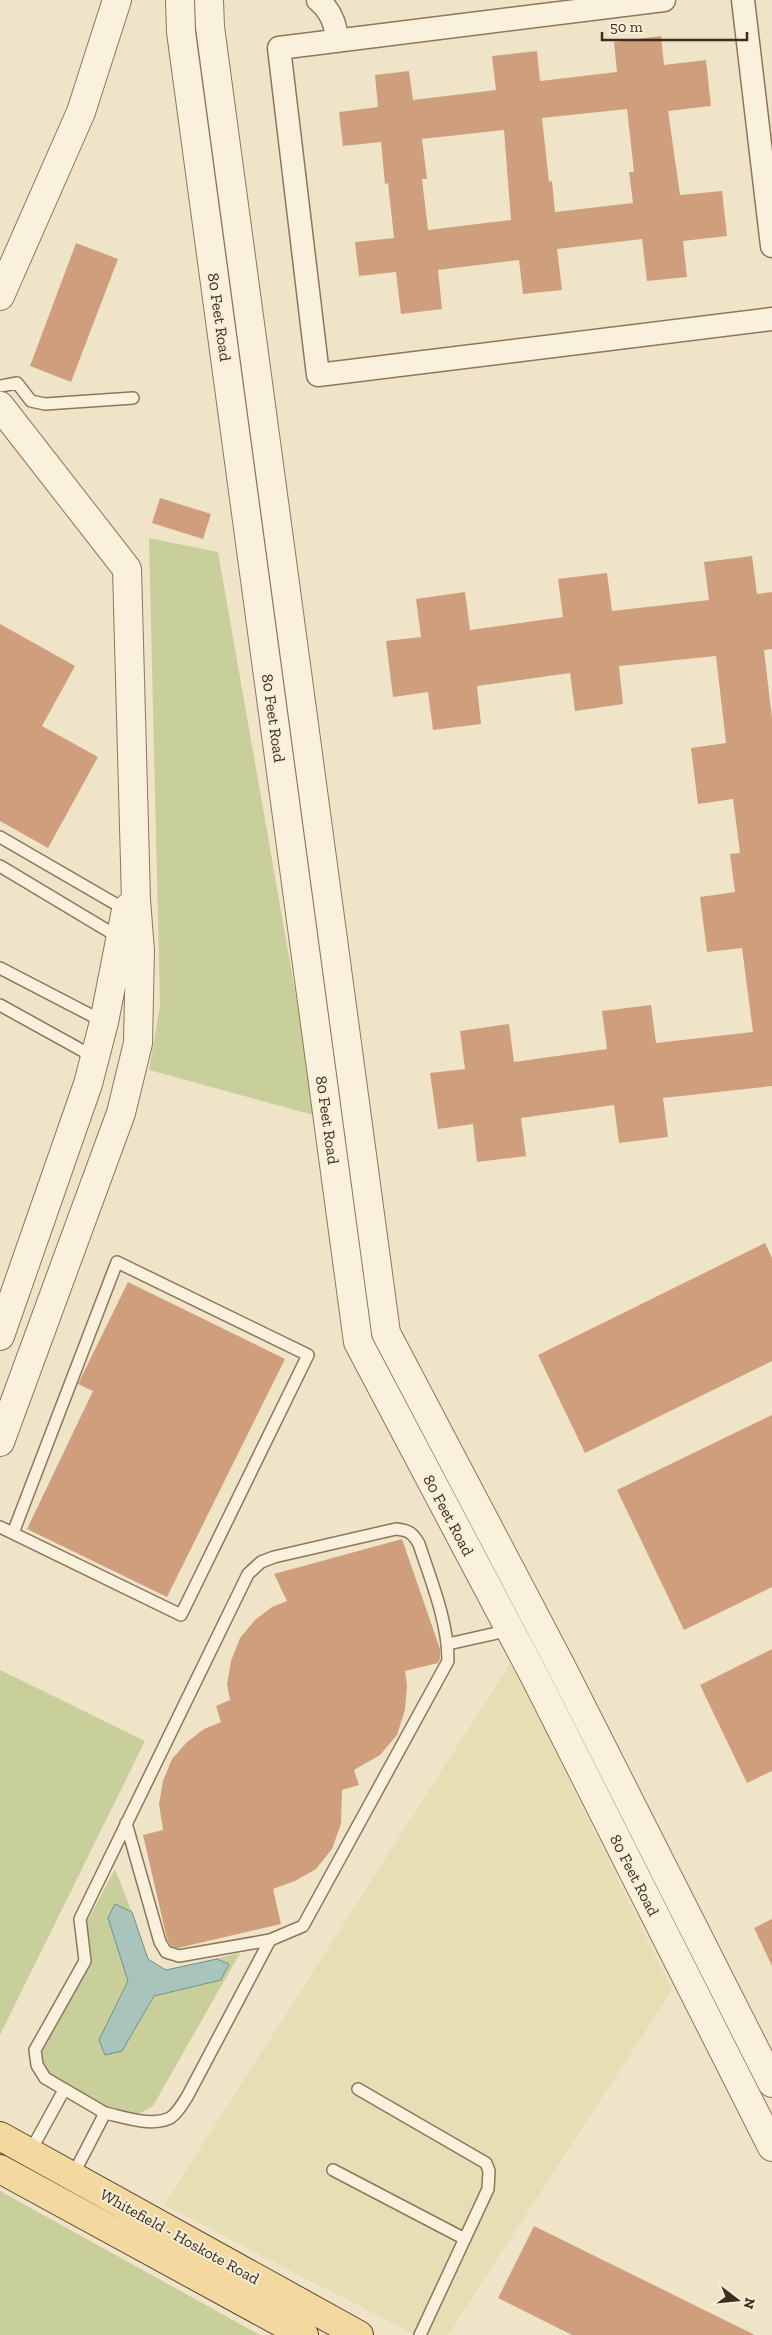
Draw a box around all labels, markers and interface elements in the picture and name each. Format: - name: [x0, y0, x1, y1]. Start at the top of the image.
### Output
- scale bar: [602, 10, 747, 42]
- text: 50 m: [610, 18, 643, 36]
- street label: 80 Feet Road: [204, 272, 235, 363]
- street label: 80 Feet Road: [258, 673, 289, 764]
- street label: 80 Feet Road: [312, 1075, 343, 1166]
- street label: 80 Feet Road: [419, 1471, 478, 1559]
- street label: 80 Feet Road: [606, 1831, 663, 1919]
- street label: Whitefield - Hoskote Road: [97, 2185, 263, 2288]
- north arrow: [712, 2275, 762, 2325]
- text: N: [739, 2296, 759, 2311]

